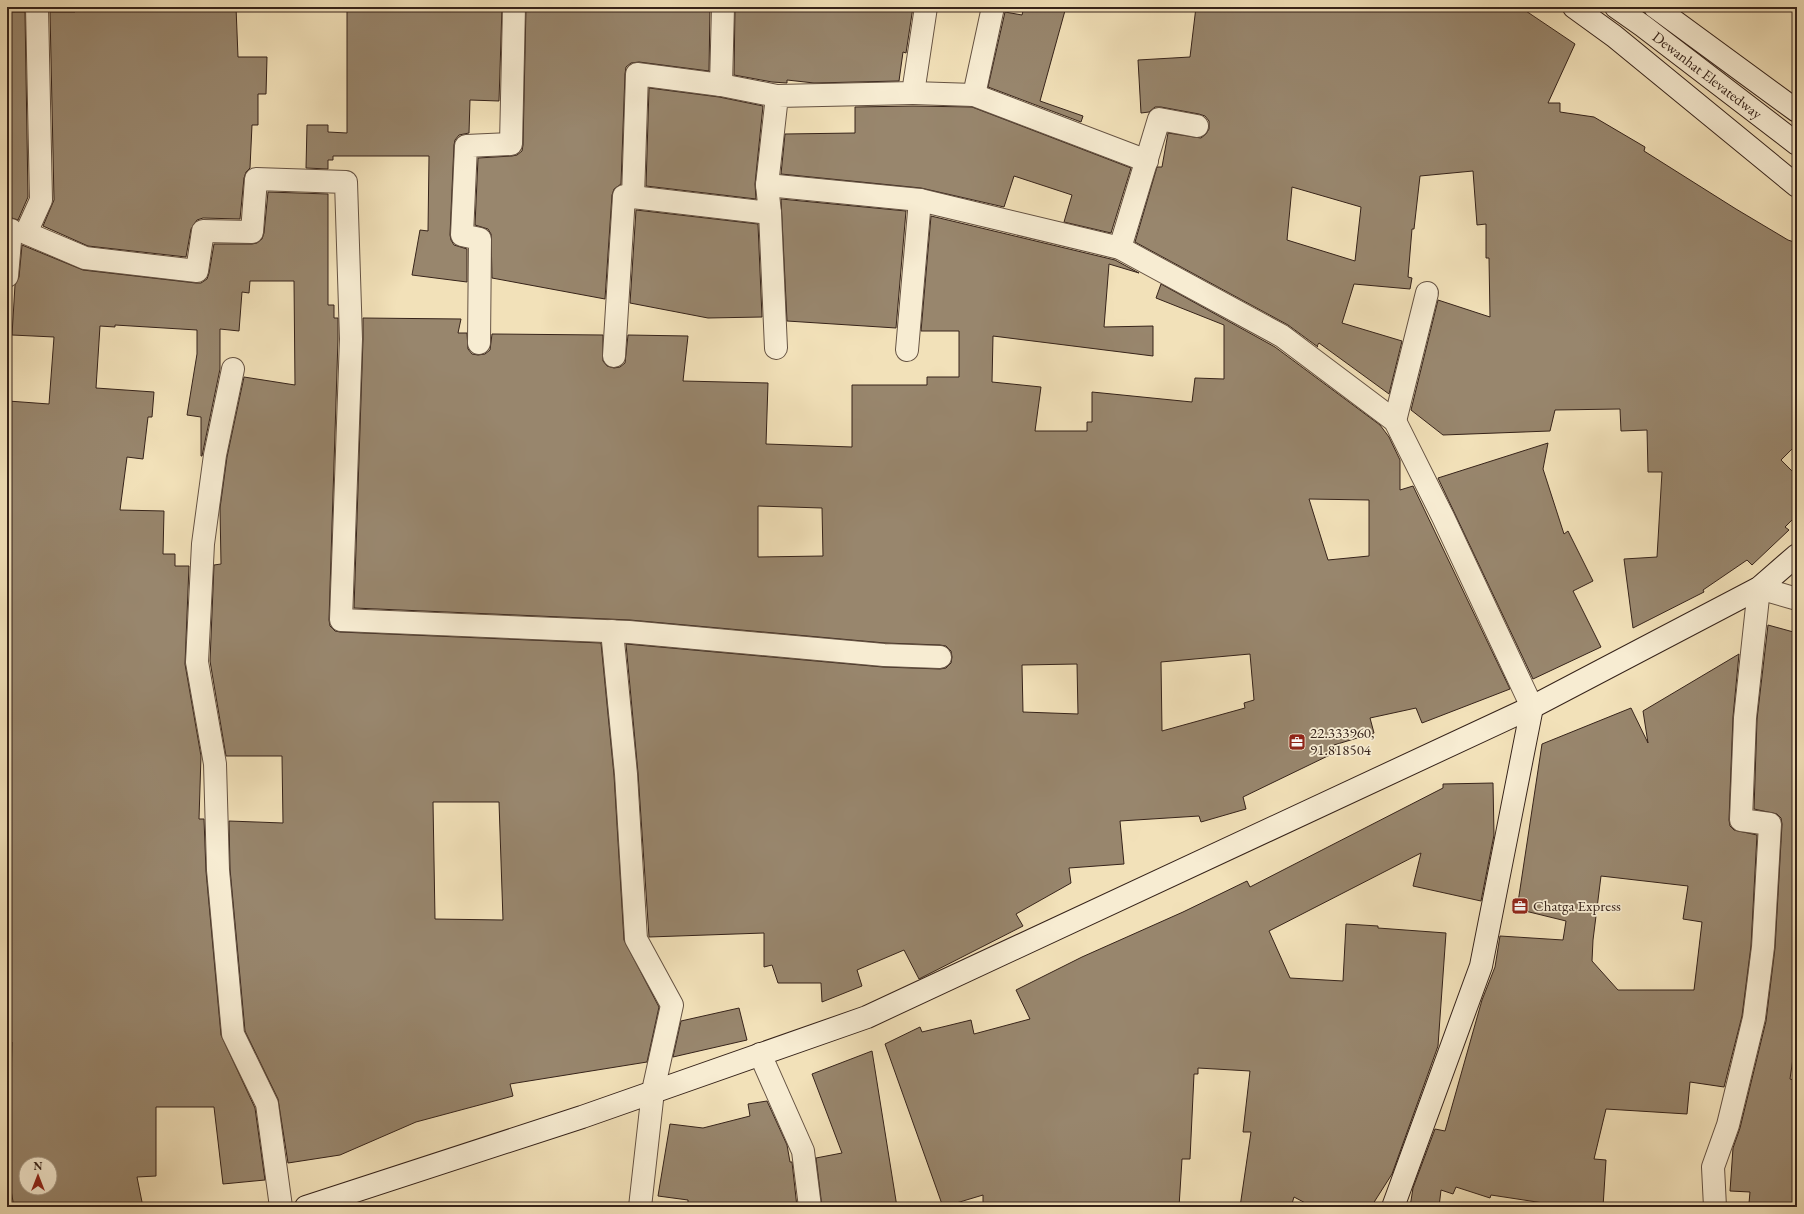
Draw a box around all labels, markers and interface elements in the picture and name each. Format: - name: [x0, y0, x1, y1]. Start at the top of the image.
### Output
- street label: Dewanhat Elevatedway: [1649, 27, 1767, 123]
- place label: 22.333960, 91.818504: [1310, 723, 1375, 759]
- office icon: 22.333960, 91.818504: [1287, 732, 1307, 752]
- office icon: Chatga Express: [1510, 896, 1530, 916]
- place label: Chatga Express: [1533, 896, 1621, 915]
- north arrow: [18, 1156, 58, 1196]
- text: N: [34, 1159, 43, 1173]

